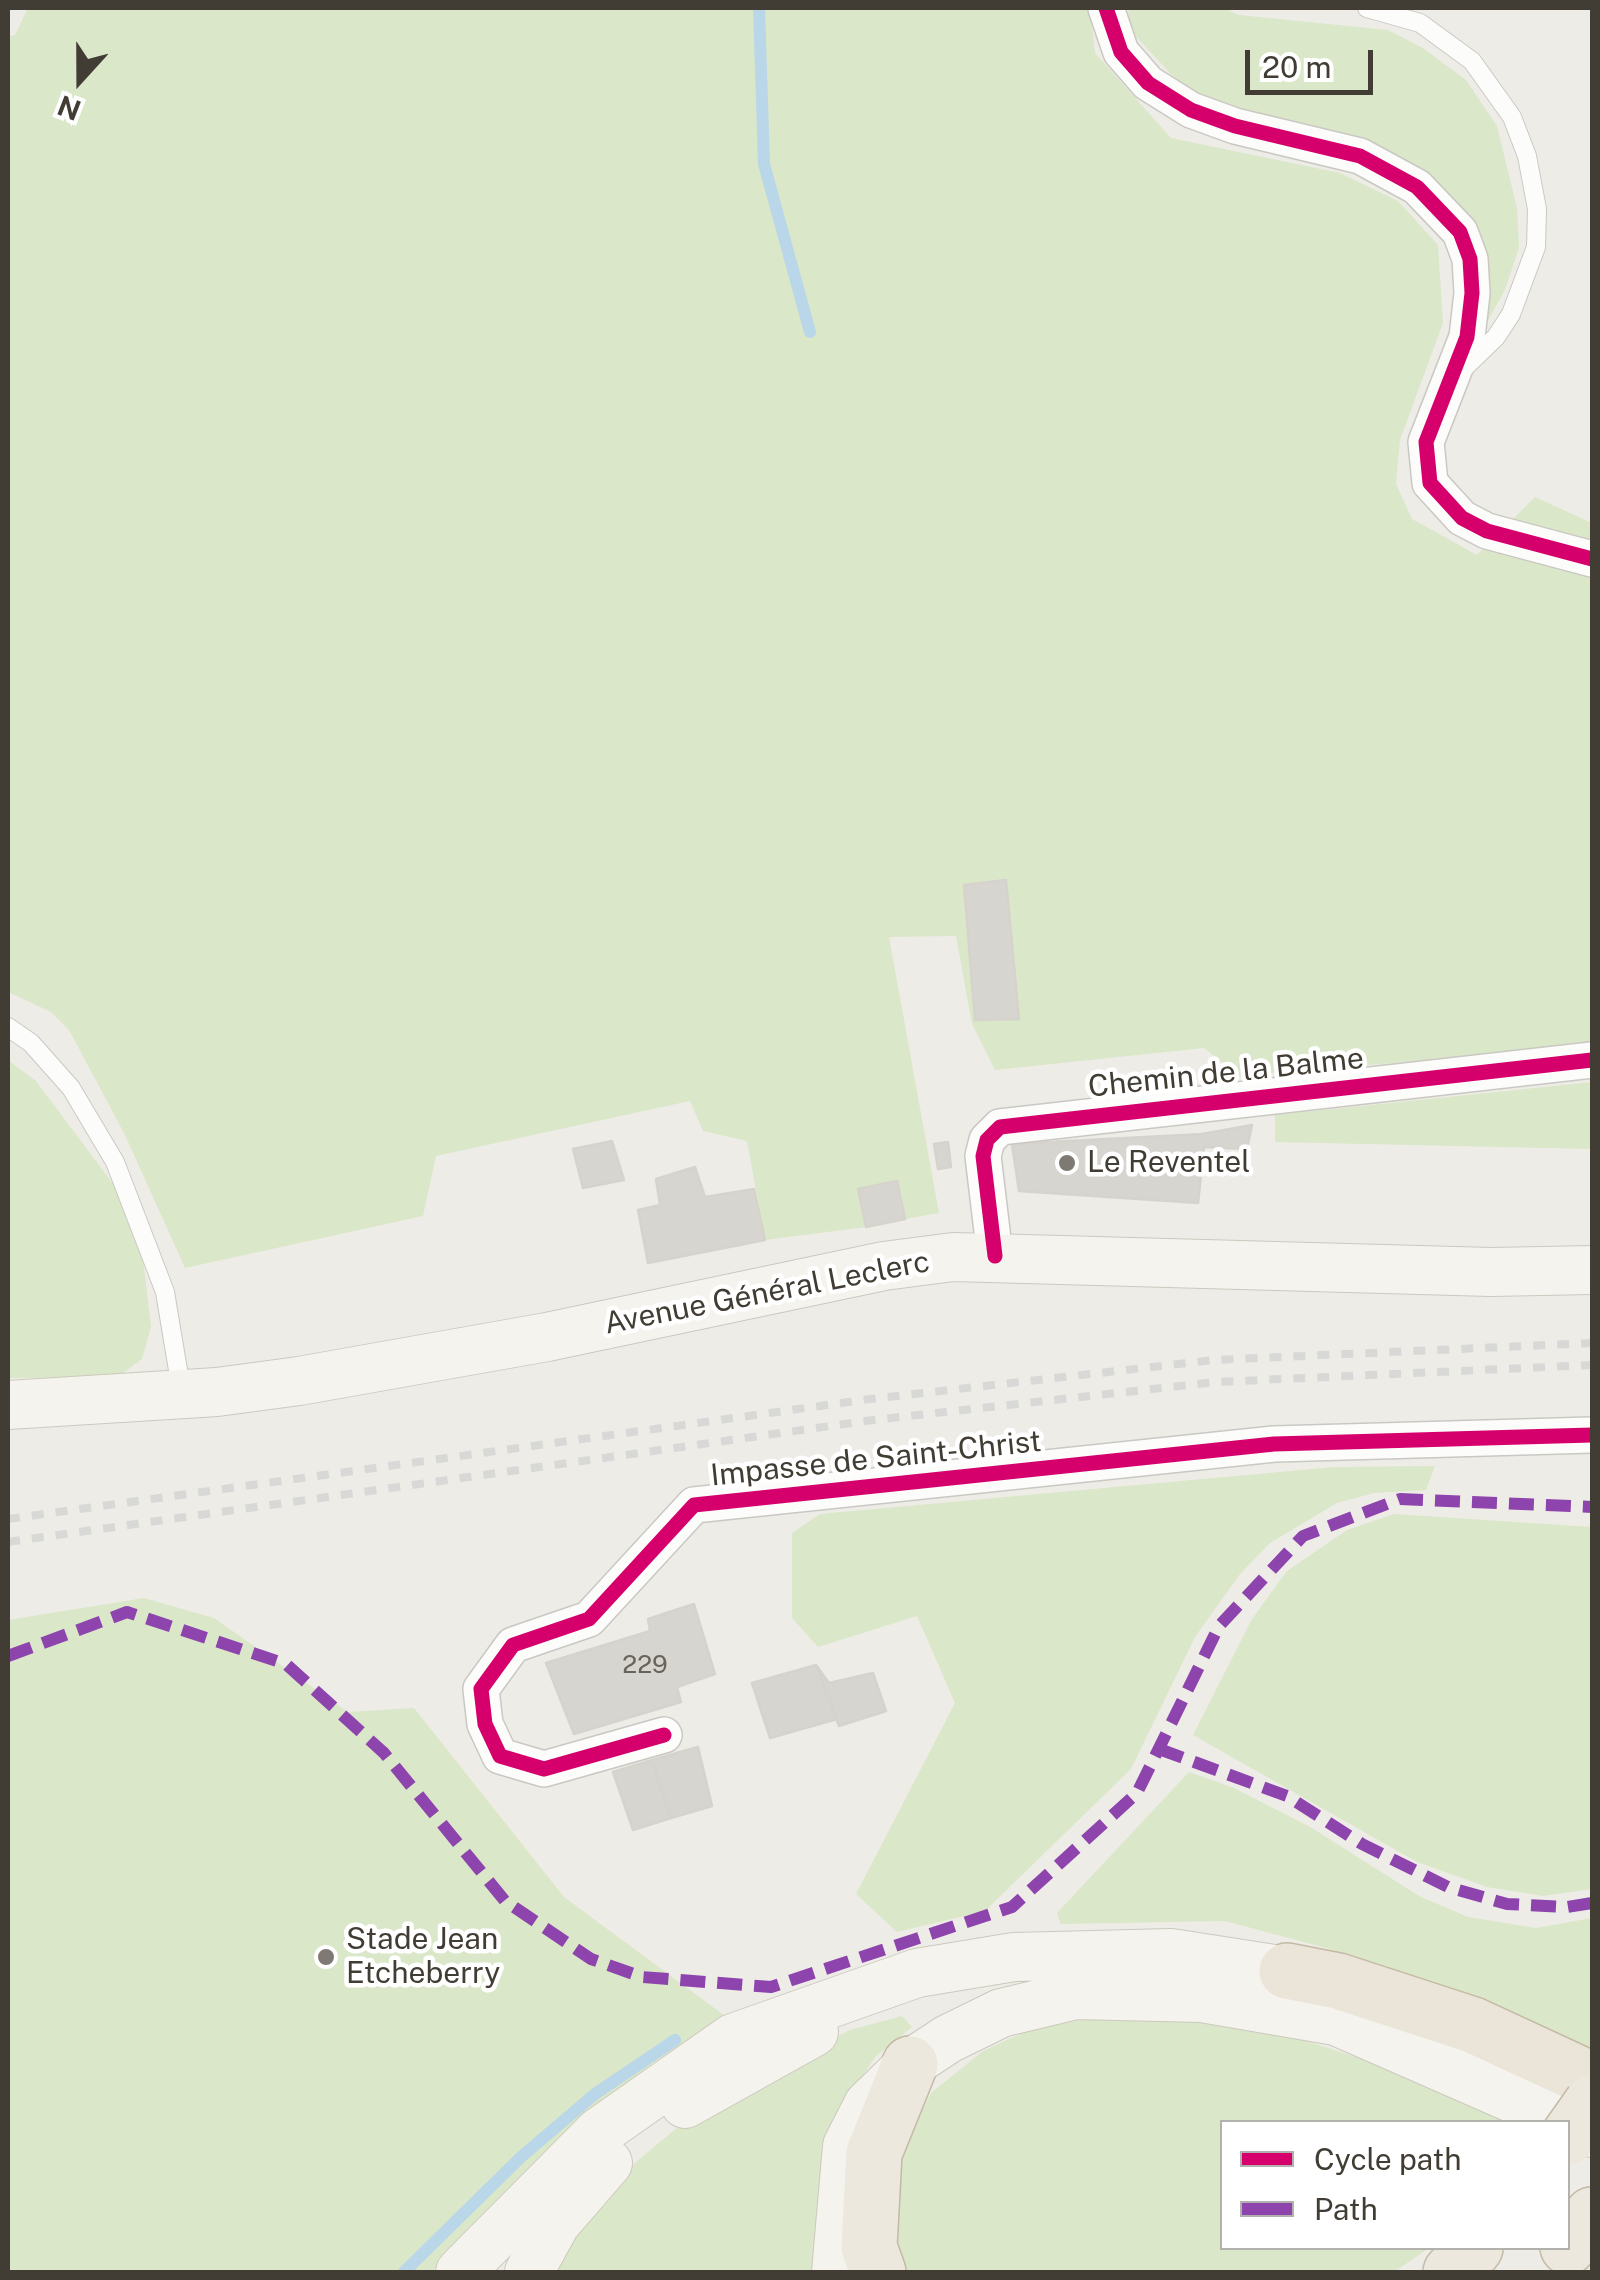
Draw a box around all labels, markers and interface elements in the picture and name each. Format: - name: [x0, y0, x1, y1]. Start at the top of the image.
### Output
- north arrow: [30, 30, 130, 130]
- scale bar: [1250, 30, 1378, 92]
- text: 20 m: [1262, 49, 1331, 85]
- text: N: [53, 89, 85, 128]
- street label: Chemin de la Balme: [1087, 1041, 1365, 1105]
- place label: Le Reventel: [1087, 1145, 1250, 1181]
- marker: Le Reventel: [1056, 1152, 1078, 1174]
- street label: Avenue Général Leclerc: [601, 1244, 933, 1342]
- street label: Impasse de Saint-Christ: [709, 1424, 1043, 1494]
- house number: 229: [622, 1650, 668, 1680]
- place label: Stade Jean Etcheberry: [346, 1922, 500, 1992]
- marker: Stade Jean Etcheberry: [315, 1946, 337, 1968]
- legend: [1220, 2120, 1570, 2250]
- text: Cycle path: [1314, 2141, 1462, 2177]
- text: Path: [1314, 2191, 1378, 2227]

